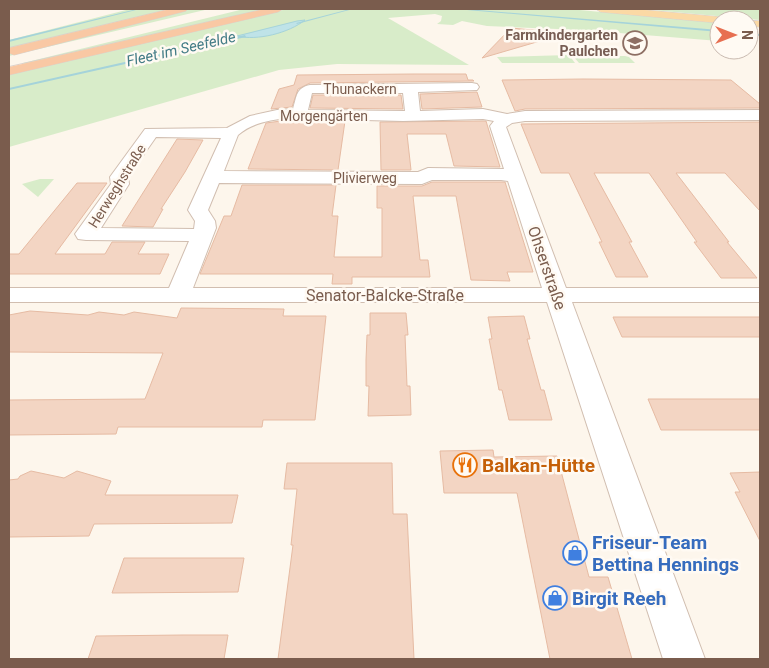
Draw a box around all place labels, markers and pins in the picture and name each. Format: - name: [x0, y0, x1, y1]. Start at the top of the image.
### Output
- place label: Farmkindergarten Paulchen: [505, 27, 618, 59]
- school or university icon: Farmkindergarten Paulchen: [622, 30, 648, 56]
- restaurant icon: Balkan-Hütte: [452, 452, 478, 478]
- place label: Balkan-Hütte: [482, 454, 595, 477]
- place label: Friseur-Team Bettina Hennings: [592, 531, 739, 576]
- shop icon: Friseur-Team Bettina Hennings: [562, 540, 588, 566]
- shop icon: Birgit Reeh: [542, 585, 568, 611]
- place label: Birgit Reeh: [572, 587, 666, 610]

